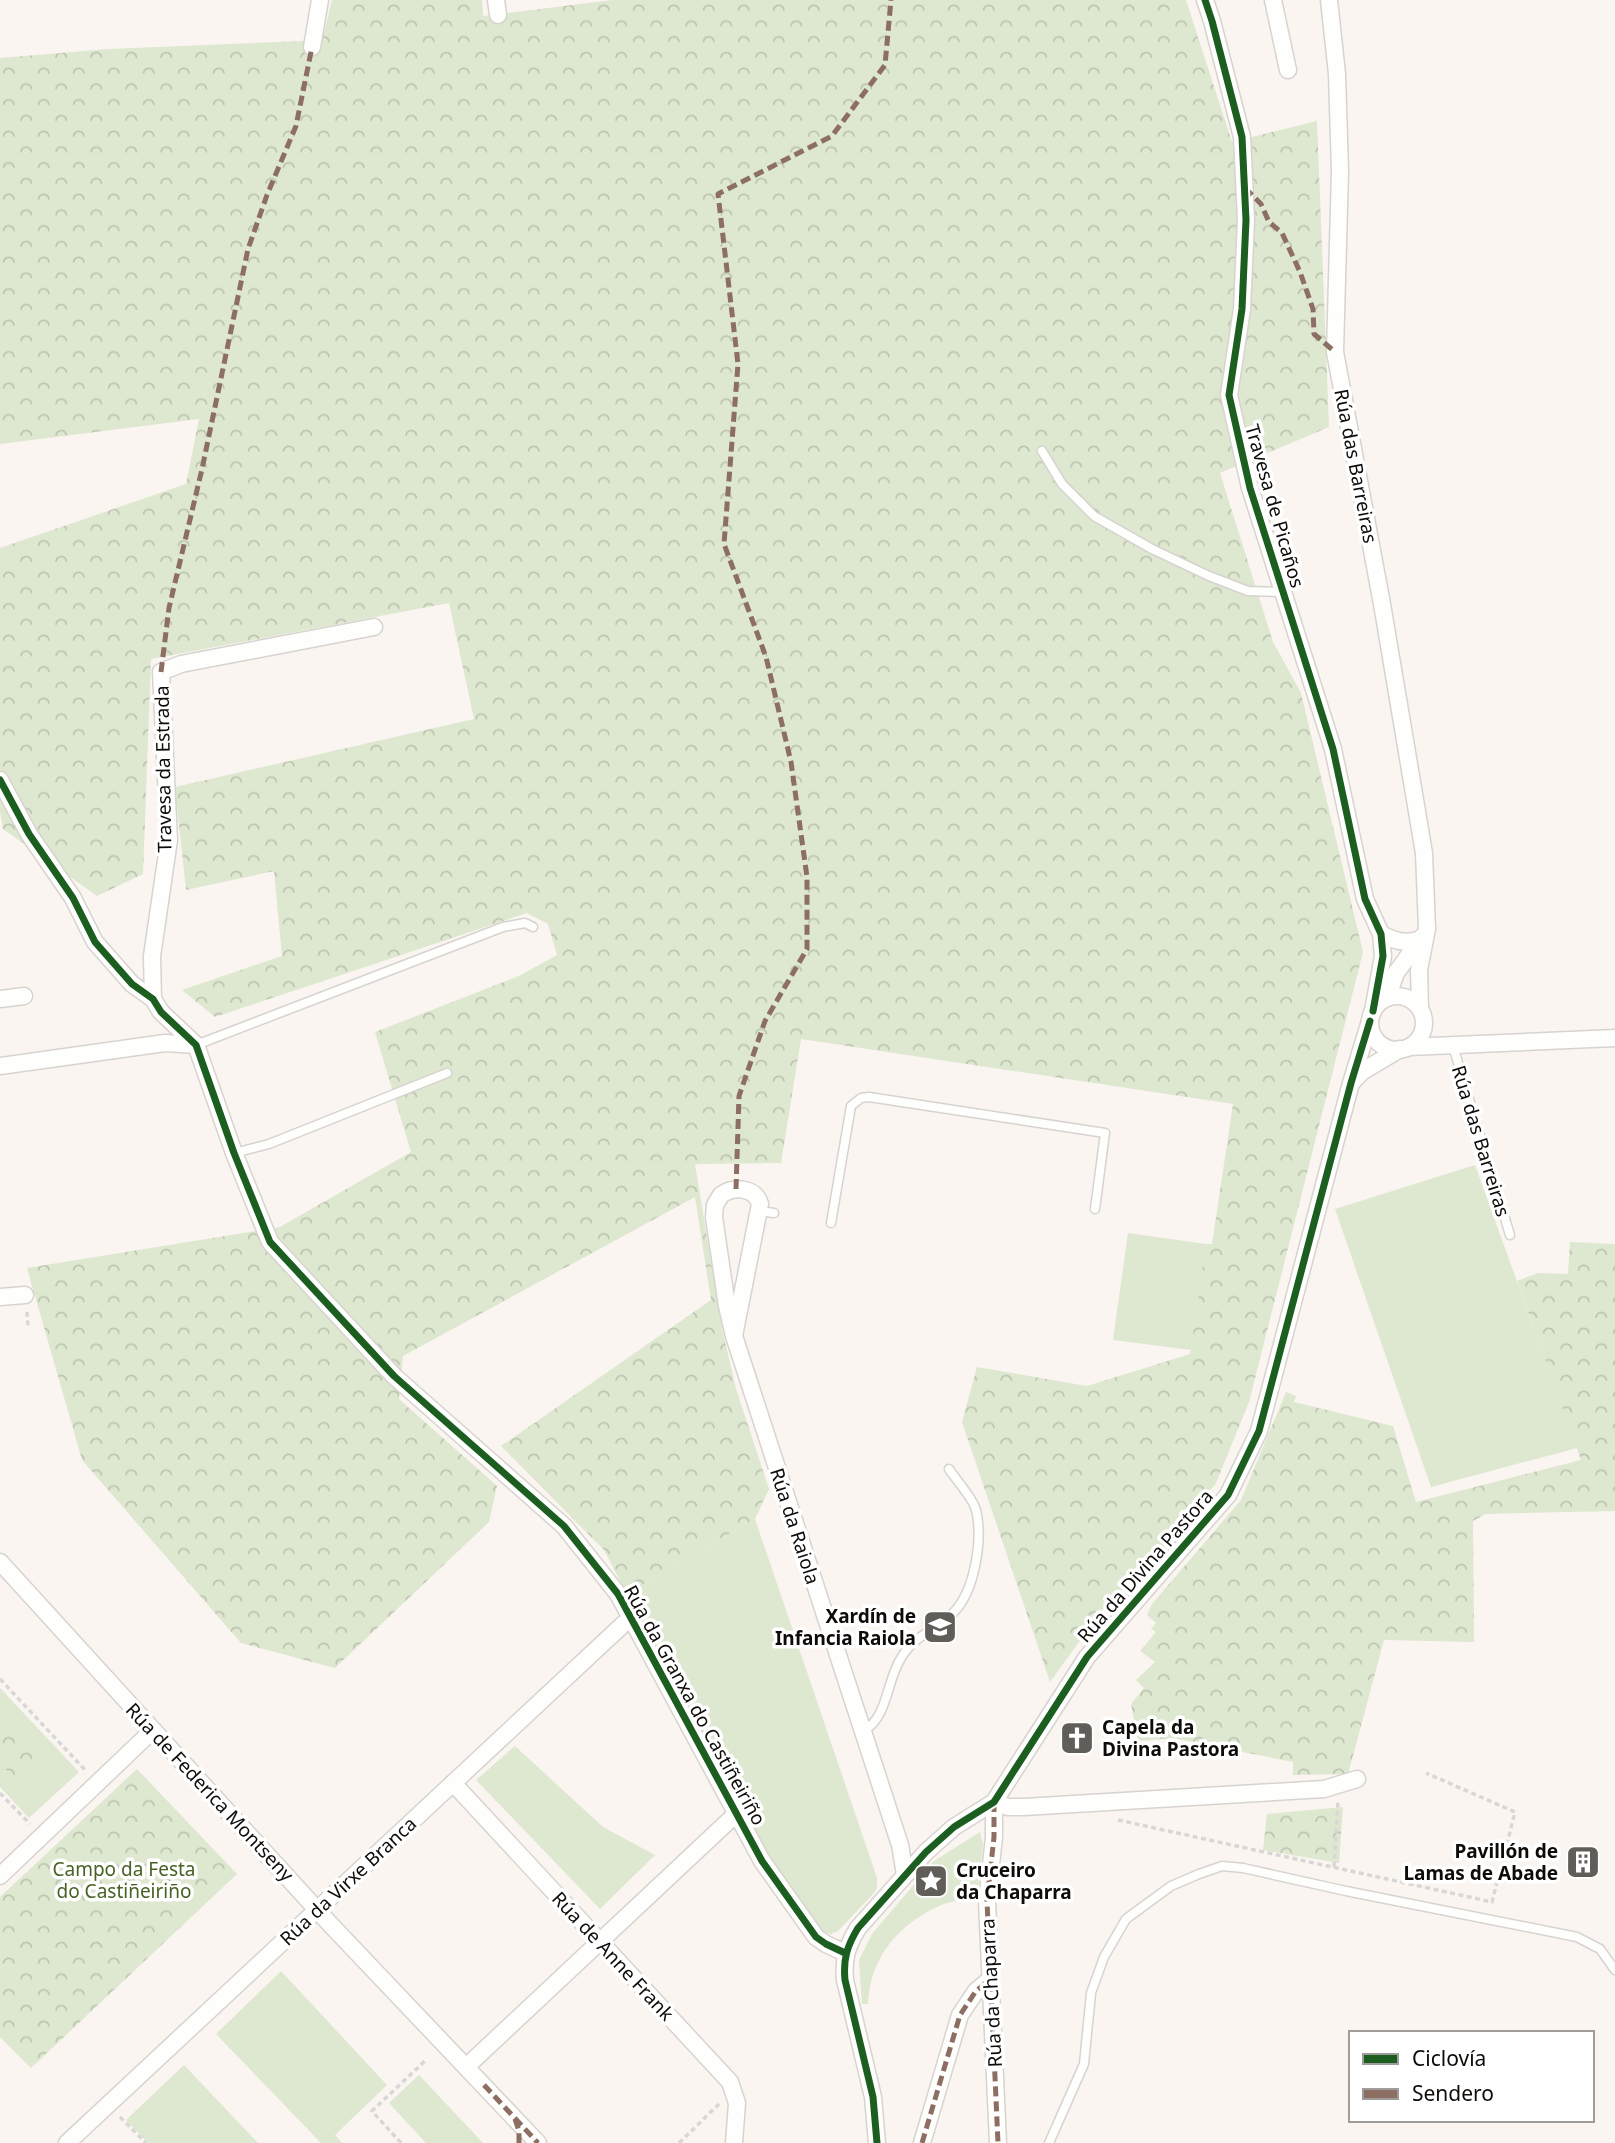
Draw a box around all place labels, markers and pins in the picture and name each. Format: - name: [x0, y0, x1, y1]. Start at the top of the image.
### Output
- place label: Xardín de Infancia Raiola: [775, 1603, 916, 1651]
- school or university icon: Xardín de Infancia Raiola: [921, 1608, 959, 1646]
- place label: Capela da Divina Pastora: [1102, 1714, 1239, 1762]
- church icon: Capela da Divina Pastora: [1058, 1719, 1096, 1757]
- place label: Pavillón de Lamas de Abade: [1403, 1838, 1558, 1886]
- building icon: Pavillón de Lamas de Abade: [1564, 1843, 1602, 1881]
- place label: Cruceiro da Chaparra: [956, 1857, 1072, 1905]
- place icon: Cruceiro da Chaparra: [912, 1862, 950, 1900]

